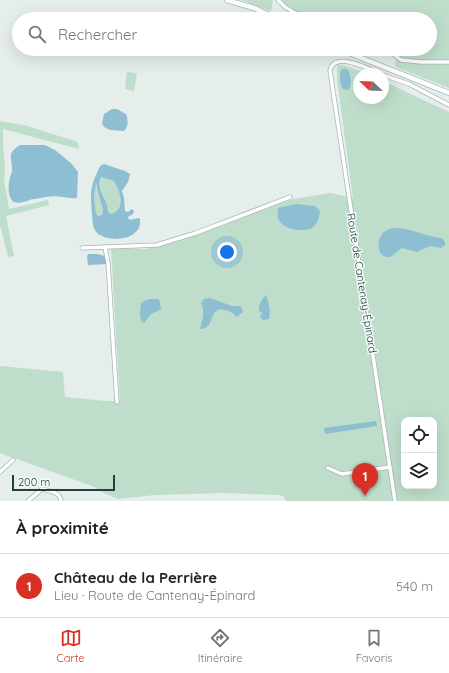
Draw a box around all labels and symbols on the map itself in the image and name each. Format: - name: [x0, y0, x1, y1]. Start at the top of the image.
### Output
- north arrow: [353, 68, 389, 104]
- street label: Route de Cantenay-Épinard: [344, 212, 380, 354]
- your location: [217, 242, 237, 262]
- pin: 1: [352, 463, 378, 496]
- scale bar: [12, 473, 115, 492]

